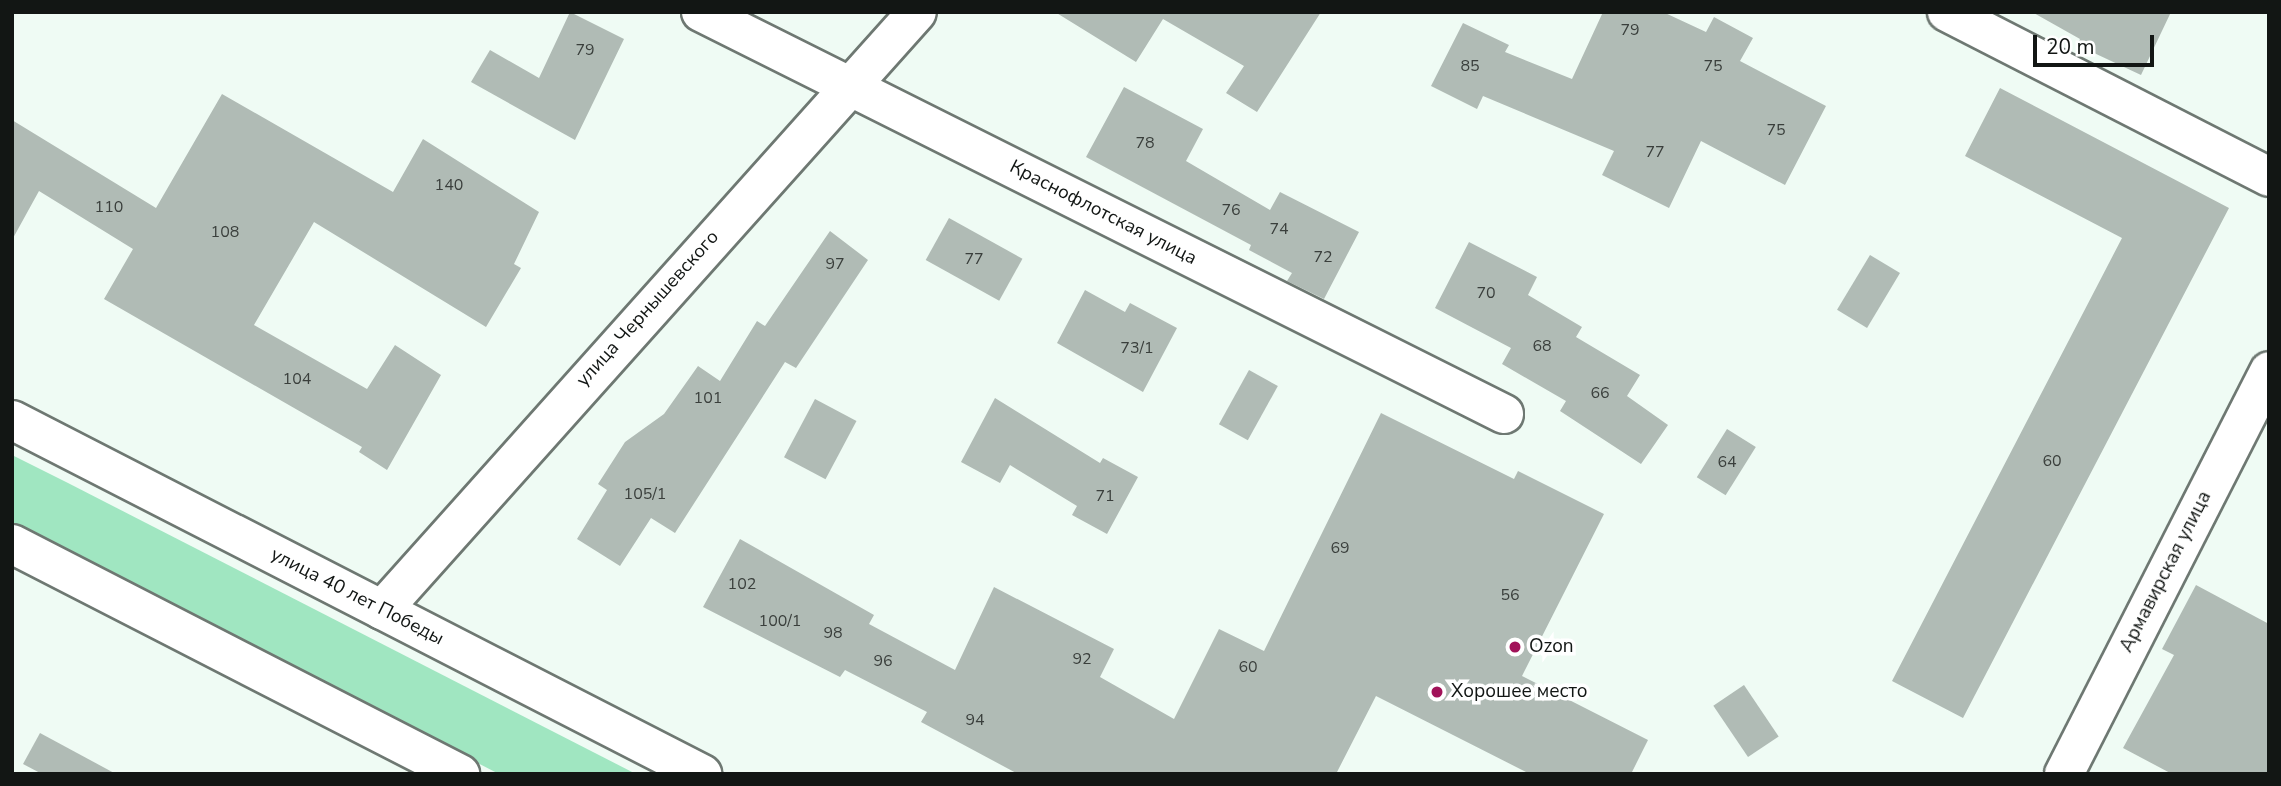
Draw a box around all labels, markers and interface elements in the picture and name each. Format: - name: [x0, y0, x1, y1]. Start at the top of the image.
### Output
- house number: 79: [1620, 20, 1640, 40]
- scale bar: [2036, 21, 2157, 65]
- text: 20 m: [2046, 33, 2095, 61]
- house number: 79: [575, 40, 595, 60]
- house number: 85: [1460, 56, 1480, 76]
- house number: 75: [1703, 56, 1723, 76]
- house number: 75: [1766, 120, 1786, 140]
- house number: 78: [1135, 133, 1155, 153]
- house number: 77: [1645, 142, 1665, 162]
- street label: Краснофлотская улица: [1006, 156, 1200, 270]
- house number: 140: [435, 175, 463, 195]
- house number: 110: [95, 197, 123, 217]
- house number: 76: [1221, 200, 1241, 220]
- house number: 74: [1269, 219, 1289, 239]
- house number: 108: [211, 222, 239, 242]
- street label: улица Чернышевского: [572, 226, 724, 392]
- house number: 72: [1313, 247, 1333, 267]
- house number: 77: [964, 249, 984, 269]
- house number: 97: [825, 254, 845, 274]
- house number: 70: [1476, 283, 1496, 303]
- house number: 68: [1532, 336, 1552, 356]
- house number: 73/1: [1120, 338, 1154, 358]
- house number: 104: [283, 369, 311, 389]
- house number: 66: [1590, 383, 1610, 403]
- house number: 101: [694, 388, 722, 408]
- house number: 60: [2042, 451, 2062, 471]
- house number: 64: [1717, 452, 1737, 472]
- house number: 105/1: [624, 484, 666, 504]
- house number: 71: [1095, 486, 1115, 506]
- street label: Армавирская улица: [2115, 488, 2217, 656]
- house number: 69: [1330, 538, 1350, 558]
- street label: улица 40 лет Победы: [267, 543, 447, 651]
- house number: 102: [728, 574, 756, 594]
- house number: 56: [1500, 585, 1520, 605]
- house number: 100/1: [759, 611, 801, 631]
- house number: 98: [823, 623, 843, 643]
- place label: Ozon: [1529, 636, 1574, 658]
- marker: Ozon: [1507, 639, 1523, 655]
- house number: 92: [1072, 649, 1092, 669]
- house number: 96: [873, 651, 893, 671]
- house number: 60: [1238, 657, 1258, 677]
- place label: Хорошее место: [1451, 681, 1588, 703]
- marker: Хорошее место: [1429, 684, 1445, 700]
- house number: 94: [965, 710, 985, 730]

